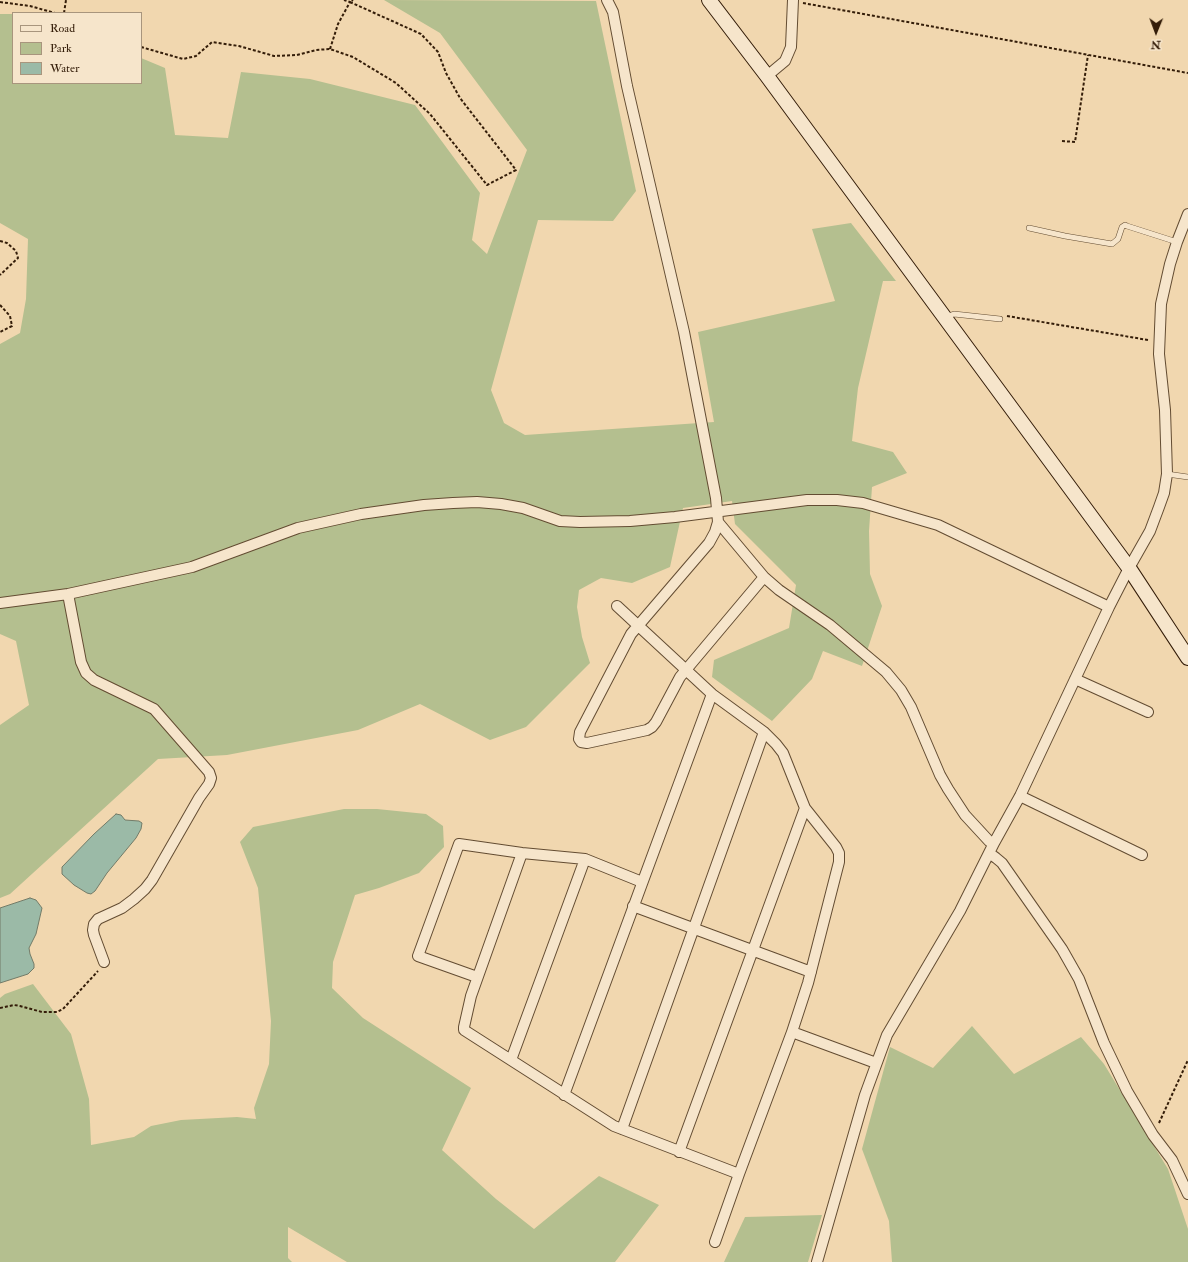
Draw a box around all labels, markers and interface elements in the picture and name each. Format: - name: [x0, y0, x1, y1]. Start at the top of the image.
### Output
- legend: [12, 12, 142, 84]
- north arrow: [1136, 12, 1176, 52]
- text: Road: [50, 21, 75, 36]
- text: N: [1151, 38, 1161, 51]
- text: Park: [50, 41, 72, 56]
- text: Water: [50, 61, 79, 76]

